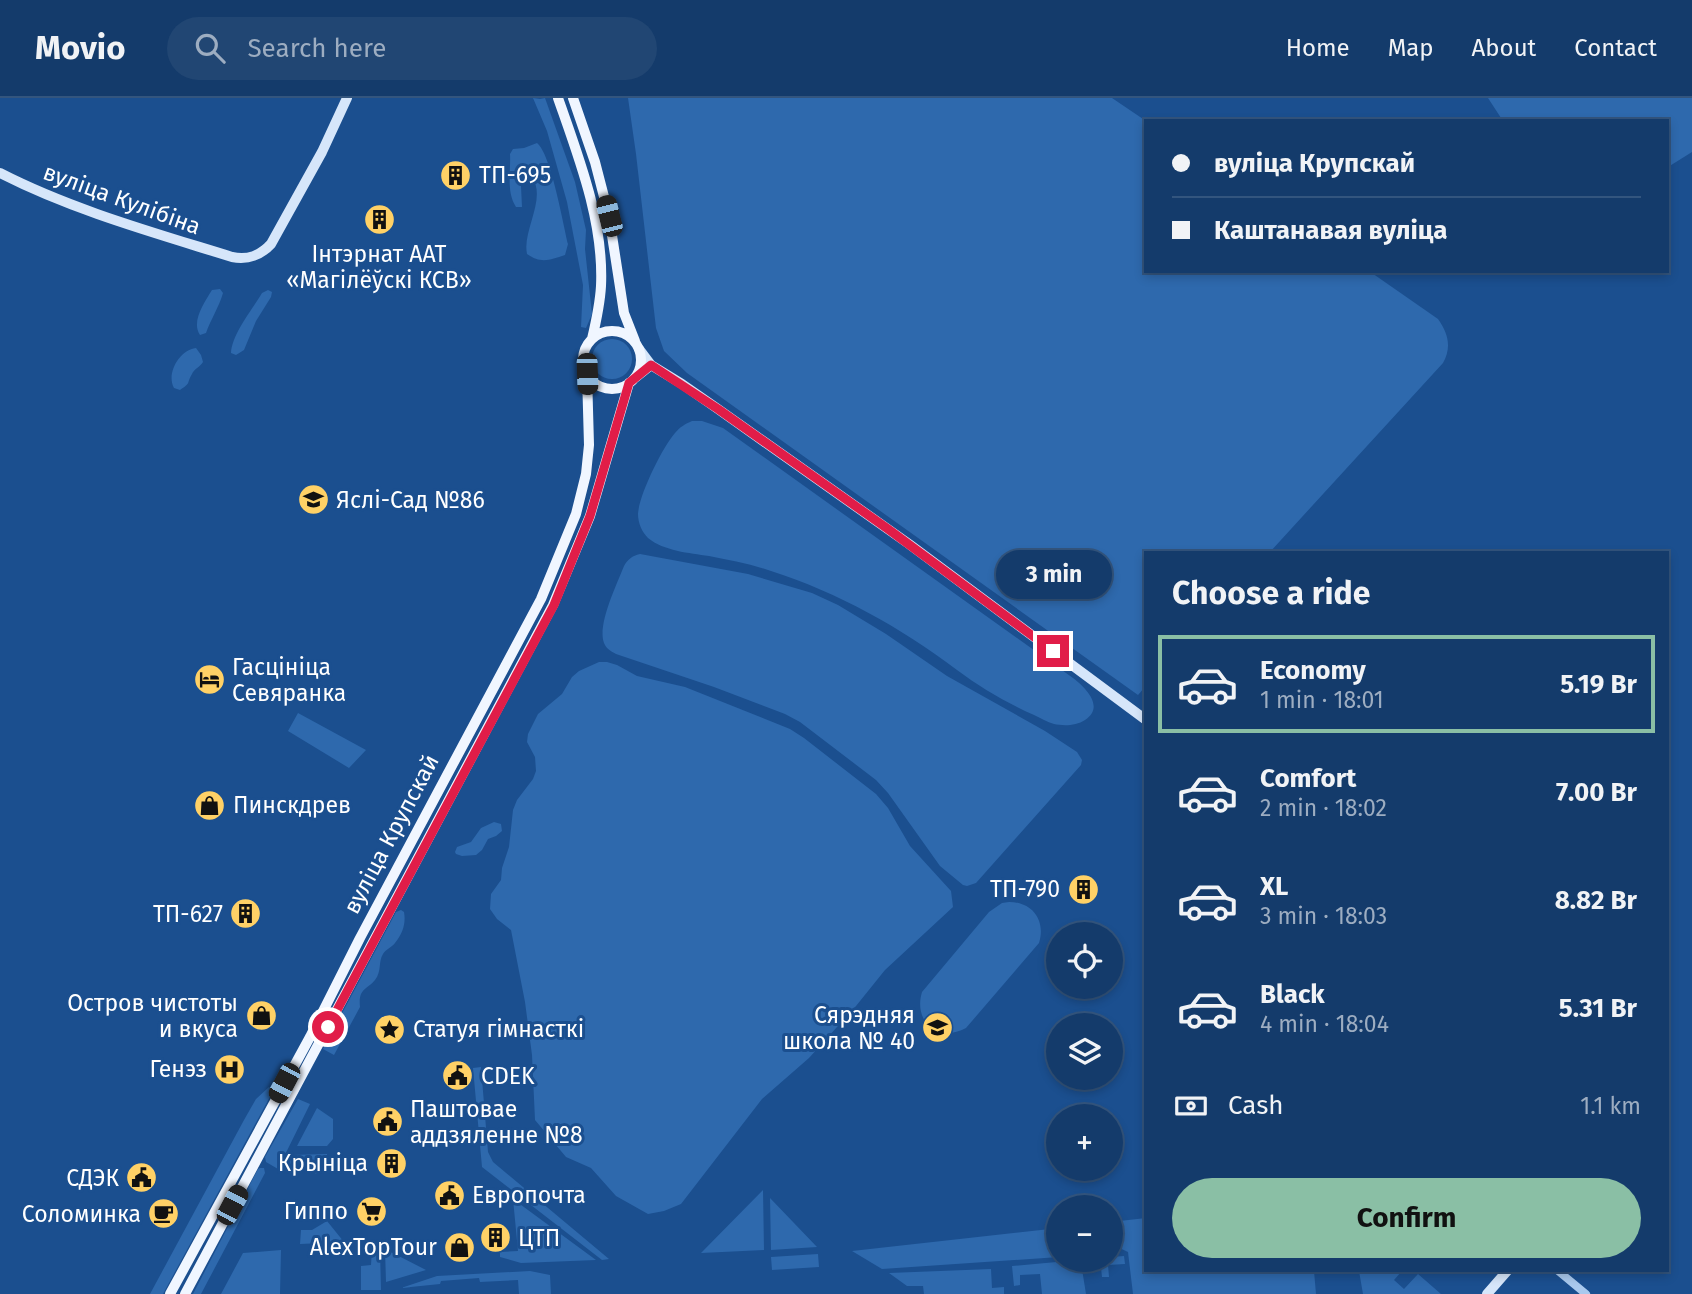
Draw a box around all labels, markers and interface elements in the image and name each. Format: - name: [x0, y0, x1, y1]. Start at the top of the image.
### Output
- search box: [167, 17, 657, 80]
- text: Movio: [35, 28, 125, 68]
- icon: search: [191, 29, 229, 67]
- text: Search here: [247, 33, 386, 64]
- text: Home: [1286, 34, 1350, 62]
- text: Map: [1388, 34, 1434, 62]
- text: About: [1472, 34, 1536, 62]
- text: Contact: [1574, 34, 1657, 62]
- text: вуліца Крупскай: [1214, 148, 1415, 179]
- street label: вуліца Кулібіна: [39, 158, 205, 240]
- building icon: ТП-695: [439, 158, 473, 192]
- place label: ТП-695: [479, 161, 551, 189]
- car: [594, 193, 625, 239]
- building icon: Інтэрнат ААТ «Магілёўскі КСВ»: [362, 203, 396, 237]
- text: Каштанавая вуліца: [1214, 215, 1448, 246]
- place label: Інтэрнат ААТ «Магілёўскі КСВ»: [286, 240, 472, 294]
- car: [576, 353, 599, 395]
- school or university icon: Яслі-Сад №86: [296, 483, 330, 517]
- place label: Яслі-Сад №86: [336, 486, 485, 514]
- callout: 3 min: [995, 550, 1111, 598]
- text: 3 min: [1026, 560, 1082, 588]
- text: Choose a ride: [1172, 574, 1370, 612]
- route end: [1037, 635, 1069, 667]
- place label: Гасцініца Севяранка: [232, 653, 346, 707]
- icon: car: [1176, 653, 1239, 716]
- text: Economy: [1260, 655, 1366, 686]
- hotel icon: Гасцініца Севяранка: [192, 663, 226, 697]
- text: 5.19 Br: [1560, 669, 1637, 700]
- text: 1 min · 18:01: [1260, 686, 1384, 714]
- street label: вуліца Крупскай: [337, 750, 445, 918]
- icon: car: [1176, 761, 1239, 824]
- text: Comfort: [1260, 763, 1356, 794]
- text: 7.00 Br: [1556, 777, 1637, 808]
- shop icon: Пинскдрев: [193, 788, 227, 822]
- place label: Пинскдрев: [233, 791, 351, 819]
- text: 2 min · 18:02: [1260, 794, 1387, 822]
- icon: car: [1176, 869, 1239, 932]
- text: XL: [1260, 871, 1288, 902]
- building icon: ТП-790: [1066, 872, 1100, 906]
- place label: ТП-790: [990, 875, 1060, 903]
- text: 8.82 Br: [1555, 885, 1637, 916]
- building icon: ТП-627: [229, 897, 263, 931]
- place label: ТП-627: [153, 900, 223, 928]
- text: 3 min · 18:03: [1260, 902, 1387, 930]
- map controls: [1046, 922, 1123, 1272]
- button: locate: [1046, 922, 1123, 999]
- icon: car: [1176, 977, 1239, 1040]
- text: Black: [1260, 979, 1325, 1010]
- place label: Остров чистоты и вкуса: [67, 989, 238, 1043]
- text: 5.31 Br: [1559, 993, 1637, 1024]
- shop icon: Остров чистоты и вкуса: [244, 999, 278, 1033]
- place label: Сярэдняя школа № 40: [783, 1001, 915, 1055]
- text: 4 min · 18:04: [1260, 1010, 1389, 1038]
- route start: [312, 1011, 344, 1043]
- school or university icon: Сярэдняя школа № 40: [921, 1011, 955, 1045]
- place icon: Статуя гімнасткі: [373, 1012, 407, 1046]
- button: layers: [1046, 1013, 1123, 1090]
- place label: Статуя гімнасткі: [413, 1015, 584, 1043]
- hospital icon: Генэз: [213, 1052, 247, 1086]
- place label: Генэз: [149, 1055, 207, 1083]
- public building icon: CDEK: [441, 1059, 475, 1093]
- car: [265, 1060, 304, 1106]
- place label: CDEK: [481, 1062, 535, 1090]
- icon: cash: [1172, 1087, 1210, 1125]
- text: Cash: [1228, 1090, 1284, 1121]
- text: 1.1 km: [1580, 1092, 1641, 1120]
- place label: Паштовае аддзяленне №8: [410, 1095, 583, 1149]
- button: +: [1046, 1104, 1123, 1181]
- public building icon: Паштовае аддзяленне №8: [370, 1105, 404, 1139]
- building icon: Крыніца: [374, 1146, 408, 1180]
- place label: Крыніца: [278, 1149, 368, 1177]
- public building icon: СДЭК: [125, 1161, 159, 1195]
- place label: СДЭК: [66, 1164, 119, 1192]
- public building icon: Европочта: [432, 1178, 466, 1212]
- button: Confirm: [1172, 1178, 1641, 1258]
- place label: Европочта: [472, 1181, 586, 1209]
- car: [213, 1182, 252, 1228]
- supermarket icon: Гиппо: [354, 1194, 388, 1228]
- button: −: [1046, 1195, 1123, 1272]
- cafe icon: Соломинка: [147, 1197, 181, 1231]
- place label: Гиппо: [284, 1197, 348, 1225]
- place label: Соломинка: [22, 1200, 141, 1228]
- building icon: ЦТП: [478, 1221, 512, 1255]
- place label: ЦТП: [518, 1224, 560, 1252]
- shop icon: AlexTopTour: [443, 1230, 477, 1264]
- place label: AlexTopTour: [310, 1233, 437, 1261]

